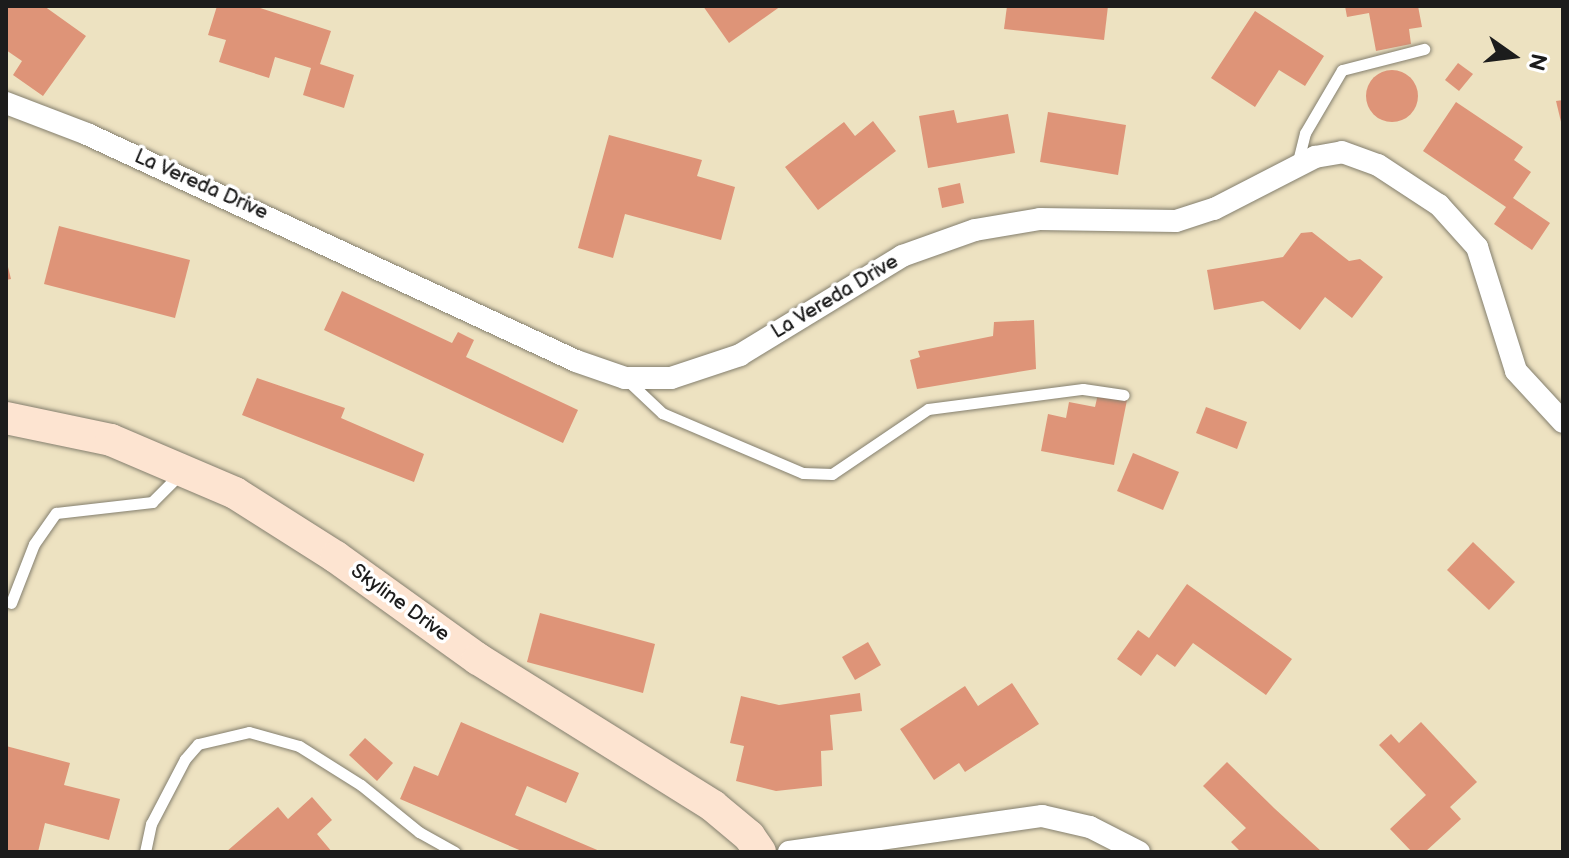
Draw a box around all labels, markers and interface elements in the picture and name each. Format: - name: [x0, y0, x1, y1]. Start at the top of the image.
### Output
- north arrow: [1473, 16, 1553, 96]
- text: N: [1522, 51, 1552, 73]
- street label: La Vereda Drive: [130, 145, 272, 225]
- street label: La Vereda Drive: [767, 250, 903, 344]
- street label: Skyline Drive: [346, 559, 454, 647]

